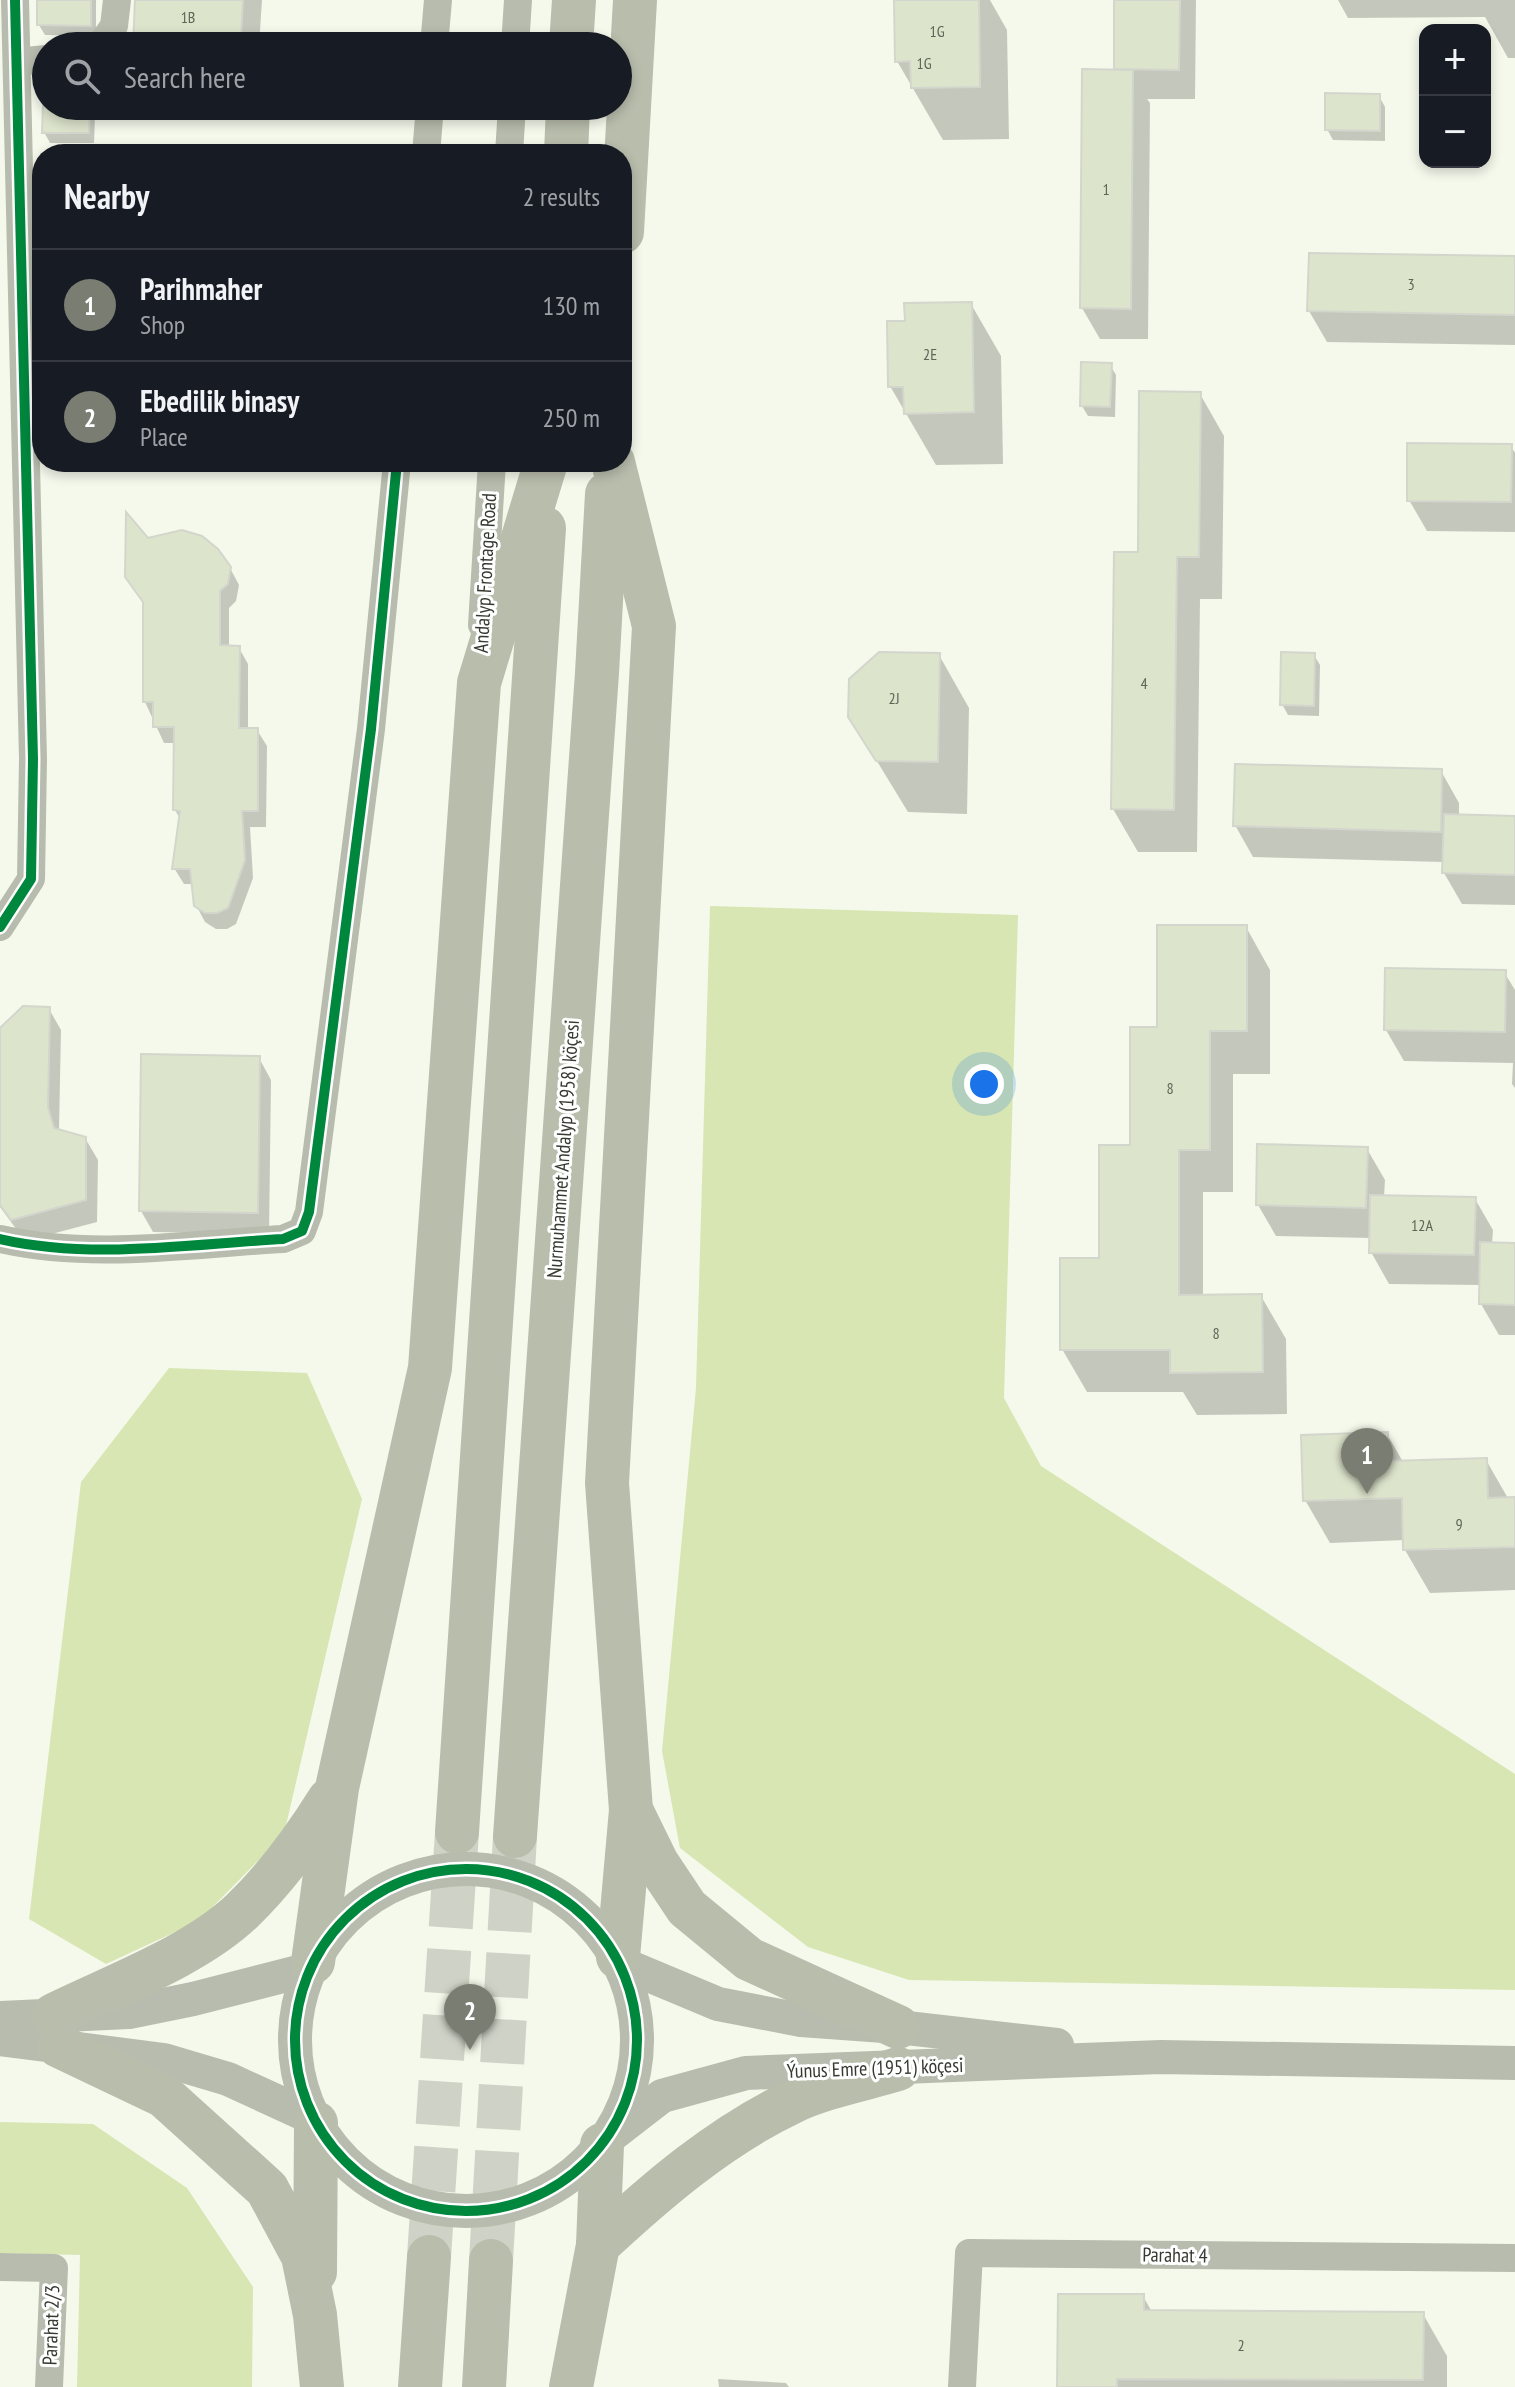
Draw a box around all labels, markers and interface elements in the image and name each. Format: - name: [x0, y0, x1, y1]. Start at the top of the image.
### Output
- house number: 1B: [181, 7, 195, 27]
- house number: 1G: [929, 21, 945, 41]
- map controls: [1419, 24, 1491, 168]
- button: +: [1419, 24, 1491, 96]
- search box: [32, 32, 632, 120]
- house number: 1G: [916, 53, 932, 73]
- icon: search: [60, 54, 104, 98]
- text: Search here: [124, 57, 246, 96]
- button: −: [1419, 96, 1491, 168]
- text: Nearby: [64, 174, 149, 218]
- house number: 1: [1102, 179, 1110, 199]
- text: 2 results: [523, 180, 600, 213]
- text: Parihmaher: [140, 269, 262, 308]
- house number: 3: [1407, 274, 1415, 294]
- text: 1: [84, 289, 96, 322]
- text: 130 m: [542, 289, 600, 322]
- text: Shop: [140, 308, 185, 341]
- house number: 2E: [923, 344, 937, 364]
- text: Ebedilik binasy: [140, 381, 299, 420]
- text: 2: [84, 401, 96, 434]
- text: 250 m: [542, 401, 600, 434]
- text: Place: [140, 420, 188, 453]
- street label: Andalyp Frontage Road: [468, 492, 502, 654]
- house number: 4: [1140, 673, 1148, 693]
- house number: 2J: [888, 688, 900, 708]
- street label: Nurmuhammet Andalyp (1958) köçesi: [541, 1019, 585, 1279]
- your location: [964, 1064, 1004, 1104]
- house number: 8: [1166, 1078, 1174, 1098]
- house number: 12A: [1411, 1215, 1433, 1235]
- house number: 8: [1212, 1323, 1220, 1343]
- pin: 1: [1341, 1428, 1393, 1494]
- house number: 9: [1455, 1514, 1463, 1534]
- pin: 2: [444, 1984, 496, 2050]
- street label: Ýunus Emre (1951) köçesi: [786, 2052, 964, 2084]
- street label: Parahat 4: [1142, 2241, 1208, 2269]
- street label: Parahat 2/3: [37, 2284, 65, 2366]
- house number: 2: [1237, 2335, 1245, 2355]

